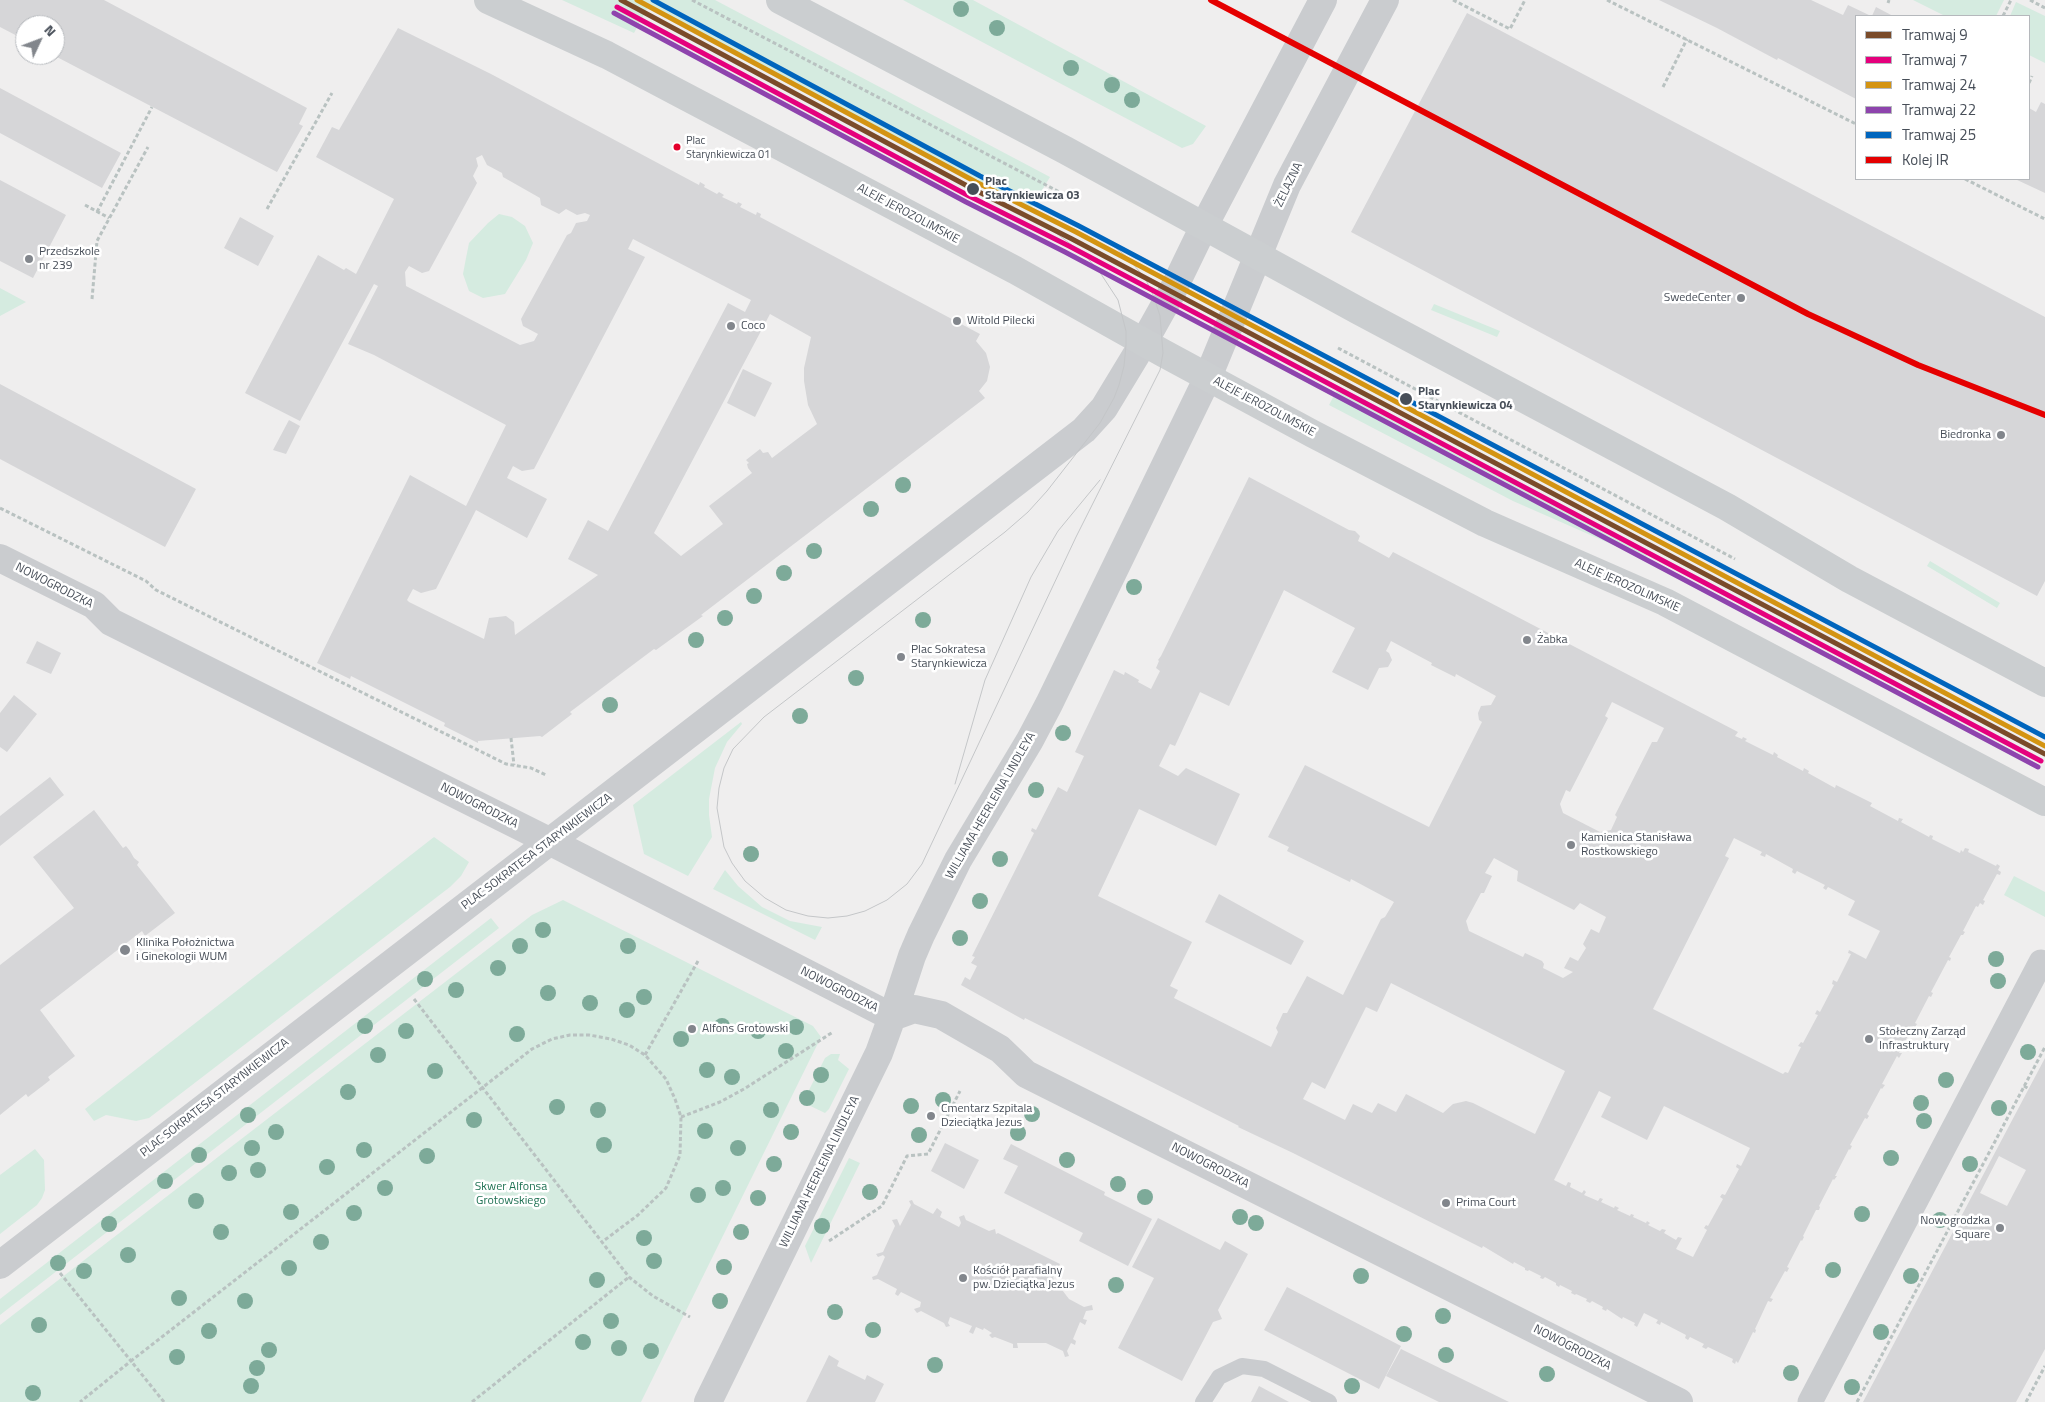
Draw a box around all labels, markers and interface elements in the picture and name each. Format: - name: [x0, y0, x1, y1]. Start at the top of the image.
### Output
- north arrow: [15, 15, 65, 65]
- legend: [1855, 15, 2030, 180]
- text: N: [40, 19, 62, 41]
- text: Tramwaj 9: [1902, 23, 1968, 46]
- text: Tramwaj 7: [1902, 48, 1968, 71]
- text: Tramwaj 24: [1902, 73, 1976, 96]
- text: Tramwaj 22: [1902, 98, 1976, 121]
- text: Tramwaj 25: [1902, 123, 1976, 146]
- place label: Plac Starynkiewicza 01: [686, 134, 770, 160]
- marker: Plac Starynkiewicza 01: [672, 142, 682, 152]
- text: Kolej IR: [1902, 148, 1949, 171]
- street label: ŻELAZNA: [1272, 160, 1306, 210]
- place label: Plac Starynkiewicza 03: [985, 175, 1080, 203]
- street label: ALEJE JEROZOLIMSKIE: [854, 181, 962, 247]
- marker: Plac Starynkiewicza 03: [965, 181, 981, 197]
- place label: Przedszkole nr 239: [39, 245, 100, 273]
- marker: Przedszkole nr 239: [23, 253, 35, 265]
- place label: SwedeCenter: [1664, 291, 1731, 305]
- marker: SwedeCenter: [1735, 292, 1747, 304]
- place label: Witold Pilecki: [967, 314, 1035, 328]
- marker: Witold Pilecki: [951, 315, 963, 327]
- place label: Coco: [741, 319, 765, 333]
- marker: Coco: [725, 320, 737, 332]
- street label: ALEJE JEROZOLIMSKIE: [1210, 374, 1318, 440]
- place label: Plac Starynkiewicza 04: [1418, 385, 1513, 413]
- marker: Plac Starynkiewicza 04: [1398, 391, 1414, 407]
- place label: Biedronka: [1940, 428, 1991, 442]
- marker: Biedronka: [1995, 429, 2007, 441]
- street label: ALEJE JEROZOLIMSKIE: [1572, 556, 1682, 616]
- street label: NOWOGRODZKA: [13, 560, 95, 612]
- place label: Żabka: [1537, 633, 1567, 647]
- marker: Żabka: [1521, 634, 1533, 646]
- place label: Plac Sokratesa Starynkiewicza: [911, 643, 987, 671]
- marker: Plac Sokratesa Starynkiewicza: [895, 651, 907, 663]
- street label: WILLIAMA HEERLEINA LINDLEYA: [943, 730, 1039, 882]
- street label: NOWOGRODZKA: [438, 780, 520, 832]
- street label: PLAC SOKRATESA STARYNKIEWICZA: [459, 791, 615, 913]
- place label: Kamienica Stanisława Rostkowskiego: [1581, 831, 1692, 859]
- marker: Kamienica Stanisława Rostkowskiego: [1565, 839, 1577, 851]
- place label: Klinika Położnictwa i Ginekologii WUM: [136, 936, 234, 964]
- marker: Klinika Położnictwa i Ginekologii WUM: [118, 943, 132, 957]
- street label: NOWOGRODZKA: [798, 964, 880, 1016]
- place label: Alfons Grotowski: [702, 1022, 788, 1036]
- marker: Alfons Grotowski: [686, 1023, 698, 1035]
- place label: Stołeczny Zarząd Infrastruktury: [1879, 1025, 1966, 1053]
- marker: Stołeczny Zarząd Infrastruktury: [1863, 1033, 1875, 1045]
- street label: PLAC SOKRATESA STARYNKIEWICZA: [138, 1036, 292, 1160]
- street label: WILLIAMA HEERLEINA LINDLEYA: [777, 1094, 863, 1250]
- place label: Cmentarz Szpitala Dzieciątka Jezus: [941, 1102, 1032, 1130]
- marker: Cmentarz Szpitala Dzieciątka Jezus: [925, 1110, 937, 1122]
- street label: NOWOGRODZKA: [1169, 1140, 1251, 1192]
- park label: Skwer Alfonsa Grotowskiego: [475, 1180, 547, 1208]
- place label: Prima Court: [1456, 1196, 1516, 1210]
- marker: Prima Court: [1440, 1197, 1452, 1209]
- place label: Nowogrodzka Square: [1920, 1214, 1990, 1242]
- marker: Nowogrodzka Square: [1994, 1222, 2006, 1234]
- place label: Kościół parafialny pw. Dzieciątka Jezus: [973, 1264, 1075, 1292]
- marker: Kościół parafialny pw. Dzieciątka Jezus: [957, 1272, 969, 1284]
- street label: NOWOGRODZKA: [1531, 1322, 1613, 1374]

